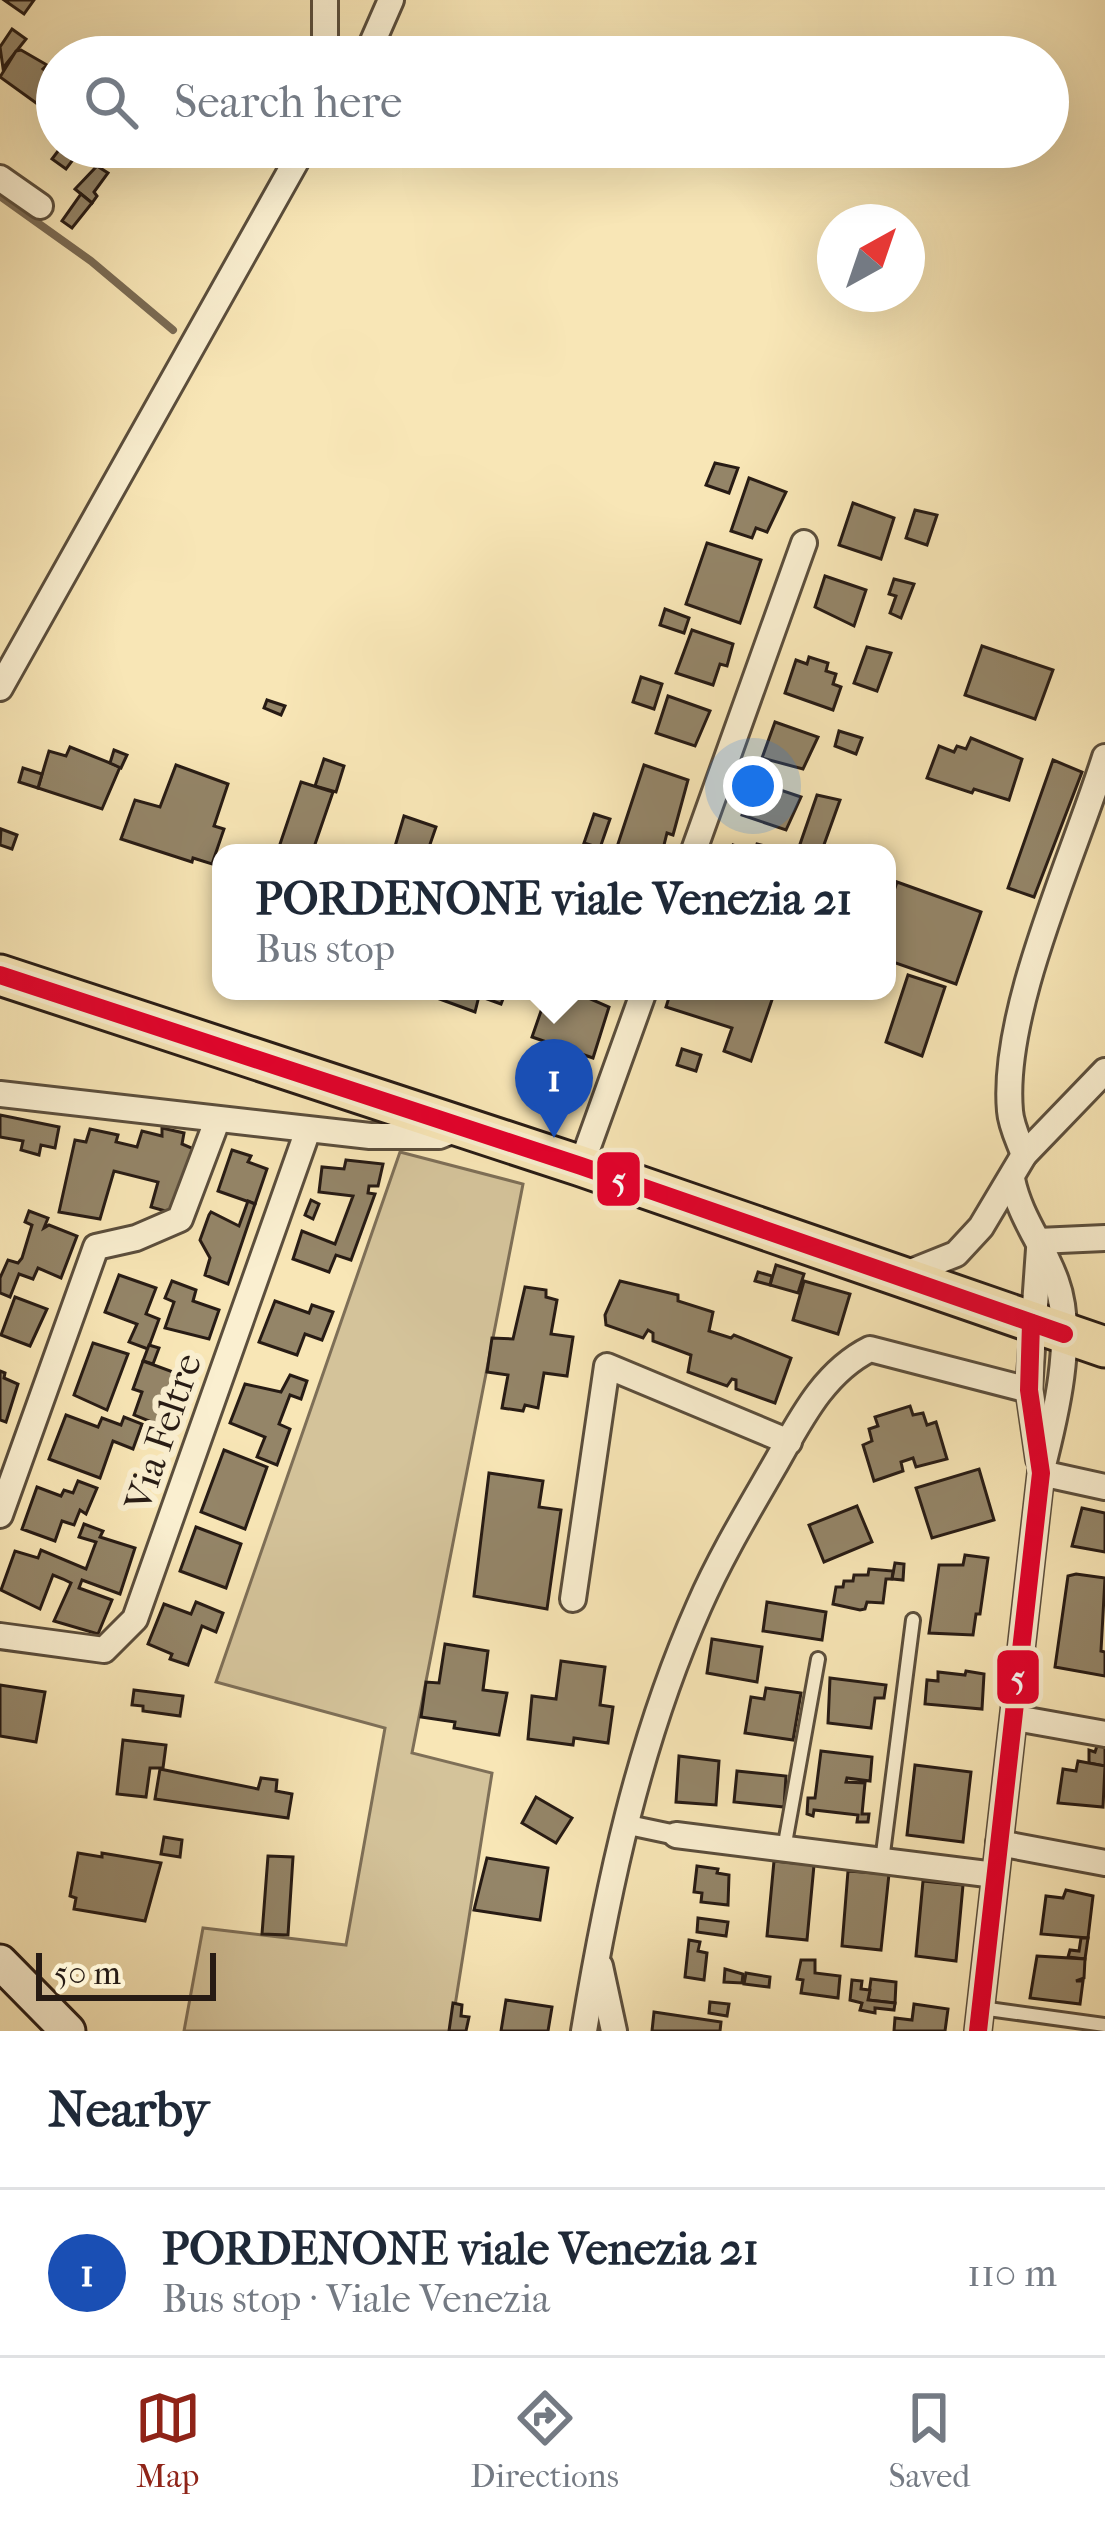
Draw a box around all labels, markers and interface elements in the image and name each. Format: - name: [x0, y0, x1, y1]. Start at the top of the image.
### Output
- search box: [36, 36, 1069, 168]
- icon: search: [78, 69, 144, 135]
- text: Search here: [174, 76, 402, 129]
- north arrow: [817, 204, 925, 312]
- your location: [723, 756, 783, 816]
- popup: [212, 844, 896, 1000]
- text: PORDENONE viale Venezia 21: [256, 873, 852, 926]
- text: Bus stop: [256, 926, 395, 972]
- pin: 1: [515, 1039, 593, 1138]
- line badge: 5: [595, 1150, 642, 1208]
- text: 5: [612, 1161, 626, 1200]
- street label: Via Feltre: [114, 1347, 211, 1518]
- line badge: 5: [995, 1648, 1041, 1706]
- text: 5: [1011, 1659, 1025, 1698]
- scale bar: [36, 1947, 216, 2000]
- text: 50 m: [54, 1954, 121, 1993]
- text: Nearby: [48, 2079, 209, 2139]
- text: PORDENONE viale Venezia 21: [162, 2223, 759, 2276]
- text: 1: [80, 2250, 94, 2296]
- text: 110 m: [967, 2250, 1057, 2296]
- text: Bus stop · Viale Venezia: [162, 2276, 550, 2322]
- tab: Map: [135, 2385, 201, 2496]
- tab: Directions: [470, 2385, 619, 2496]
- tab: Saved: [888, 2385, 970, 2496]

